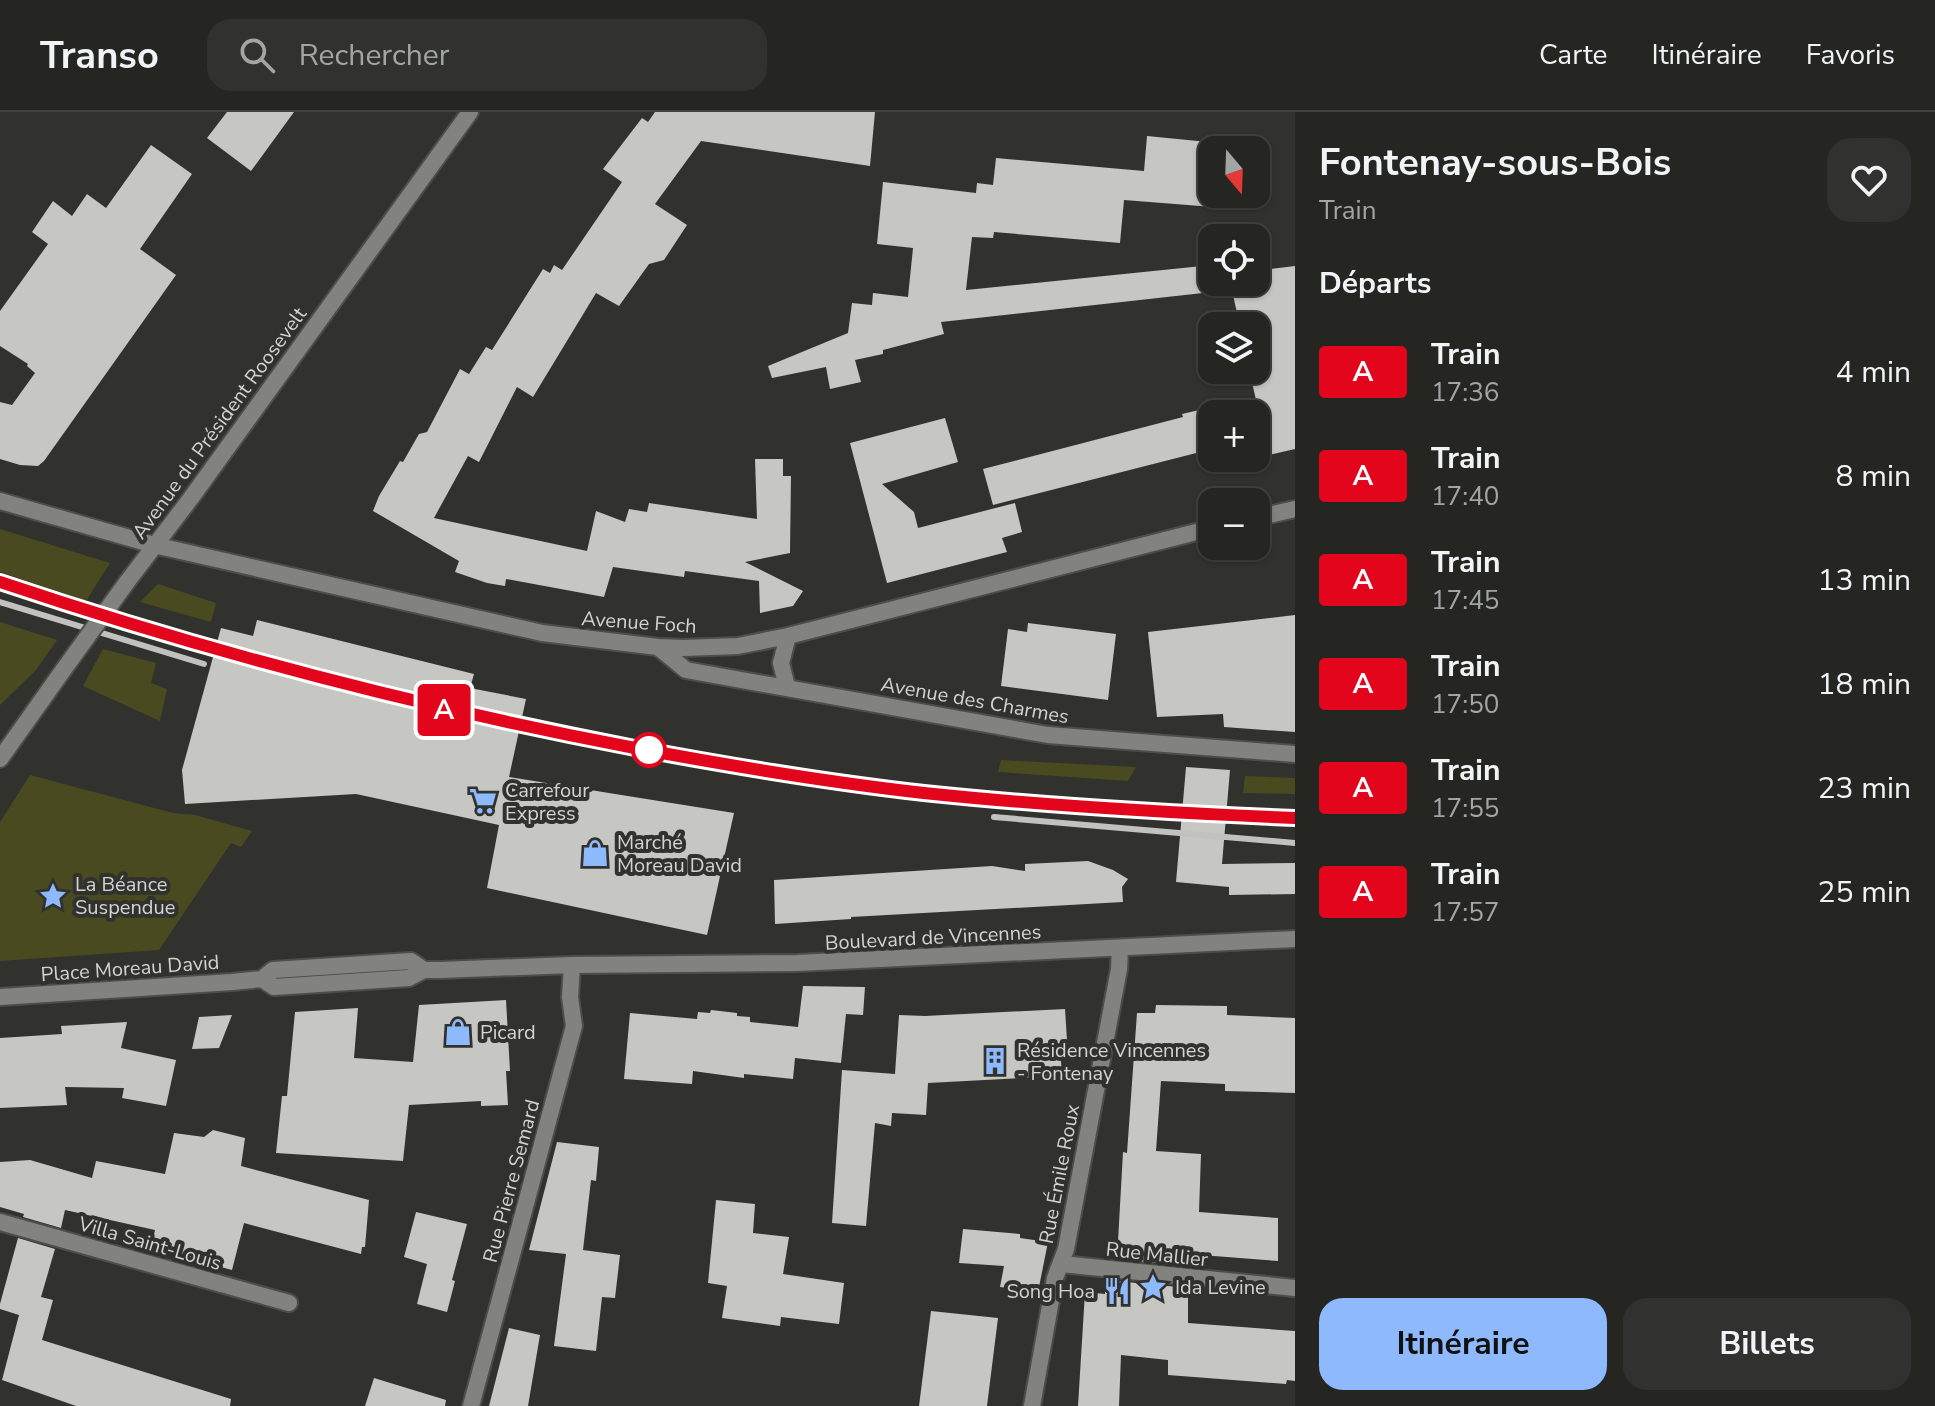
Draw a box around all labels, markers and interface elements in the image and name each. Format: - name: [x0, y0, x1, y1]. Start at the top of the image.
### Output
- search box: [207, 19, 767, 91]
- text: Transo: [40, 30, 159, 81]
- icon: search: [235, 33, 279, 77]
- text: Rechercher: [299, 35, 450, 76]
- text: Carte: [1539, 36, 1608, 74]
- text: Itinéraire: [1652, 36, 1762, 74]
- text: Favoris: [1806, 36, 1895, 74]
- north arrow: [1198, 136, 1270, 208]
- map controls: [1198, 136, 1270, 560]
- text: Fontenay-sous-Bois: [1319, 137, 1671, 188]
- button: heart: [1827, 138, 1911, 222]
- text: Train: [1319, 193, 1376, 228]
- button: locate: [1198, 224, 1270, 296]
- text: Départs: [1319, 263, 1431, 304]
- street label: Avenue du Président Roosevelt: [126, 301, 313, 545]
- button: layers: [1198, 312, 1270, 384]
- text: Train: [1431, 334, 1501, 375]
- text: 4 min: [1836, 352, 1911, 393]
- text: A: [1353, 353, 1373, 391]
- text: 17:36: [1431, 375, 1499, 410]
- button: +: [1198, 400, 1270, 472]
- text: Train: [1431, 438, 1501, 479]
- text: 8 min: [1836, 456, 1911, 497]
- text: A: [1353, 457, 1373, 495]
- text: 17:40: [1431, 479, 1499, 514]
- button: −: [1198, 488, 1270, 560]
- text: Train: [1431, 542, 1501, 583]
- text: 13 min: [1818, 560, 1911, 601]
- text: A: [1353, 561, 1373, 599]
- text: 17:45: [1431, 583, 1499, 618]
- street label: Avenue Foch: [580, 605, 698, 640]
- text: Train: [1431, 646, 1501, 687]
- text: 18 min: [1818, 664, 1911, 705]
- text: A: [1353, 665, 1373, 703]
- street label: Avenue des Charmes: [879, 671, 1071, 730]
- line badge: A: [418, 684, 470, 736]
- text: 17:50: [1431, 687, 1499, 722]
- text: A: [434, 691, 454, 729]
- unlabelled marker: [632, 733, 666, 767]
- text: Train: [1431, 750, 1501, 791]
- text: 23 min: [1818, 768, 1911, 809]
- text: A: [1353, 769, 1373, 807]
- place label: Carrefour Express: [505, 777, 589, 827]
- supermarket icon: Carrefour Express: [468, 786, 498, 816]
- text: 17:55: [1431, 791, 1499, 826]
- place label: Marché Moreau David: [617, 829, 742, 879]
- shop icon: Marché Moreau David: [580, 838, 610, 868]
- text: Train: [1431, 854, 1501, 895]
- place label: La Béance Suspendue: [75, 871, 175, 921]
- text: 25 min: [1818, 872, 1911, 913]
- text: A: [1353, 873, 1373, 911]
- place icon: La Béance Suspendue: [38, 881, 68, 911]
- text: 17:57: [1431, 895, 1499, 930]
- street label: Boulevard de Vincennes: [824, 918, 1042, 957]
- street label: Place Moreau David: [40, 949, 220, 988]
- shop icon: Picard: [443, 1017, 473, 1047]
- place label: Picard: [480, 1019, 536, 1046]
- place label: Résidence Vincennes - Fontenay: [1017, 1037, 1206, 1087]
- building icon: Résidence Vincennes - Fontenay: [980, 1046, 1010, 1076]
- street label: Rue Pierre Semard: [477, 1097, 546, 1266]
- street label: Rue Émile Roux: [1033, 1102, 1086, 1246]
- street label: Villa Saint-Louis: [74, 1210, 224, 1277]
- street label: Rue Mallier: [1105, 1236, 1209, 1273]
- place icon: Ida Levine: [1138, 1272, 1168, 1302]
- place label: Ida Levine: [1175, 1274, 1266, 1301]
- restaurant icon: Song Hoa: [1102, 1276, 1132, 1306]
- place label: Song Hoa: [1006, 1278, 1095, 1305]
- button: Itinéraire: [1319, 1298, 1607, 1390]
- button: Billets: [1623, 1298, 1911, 1390]

